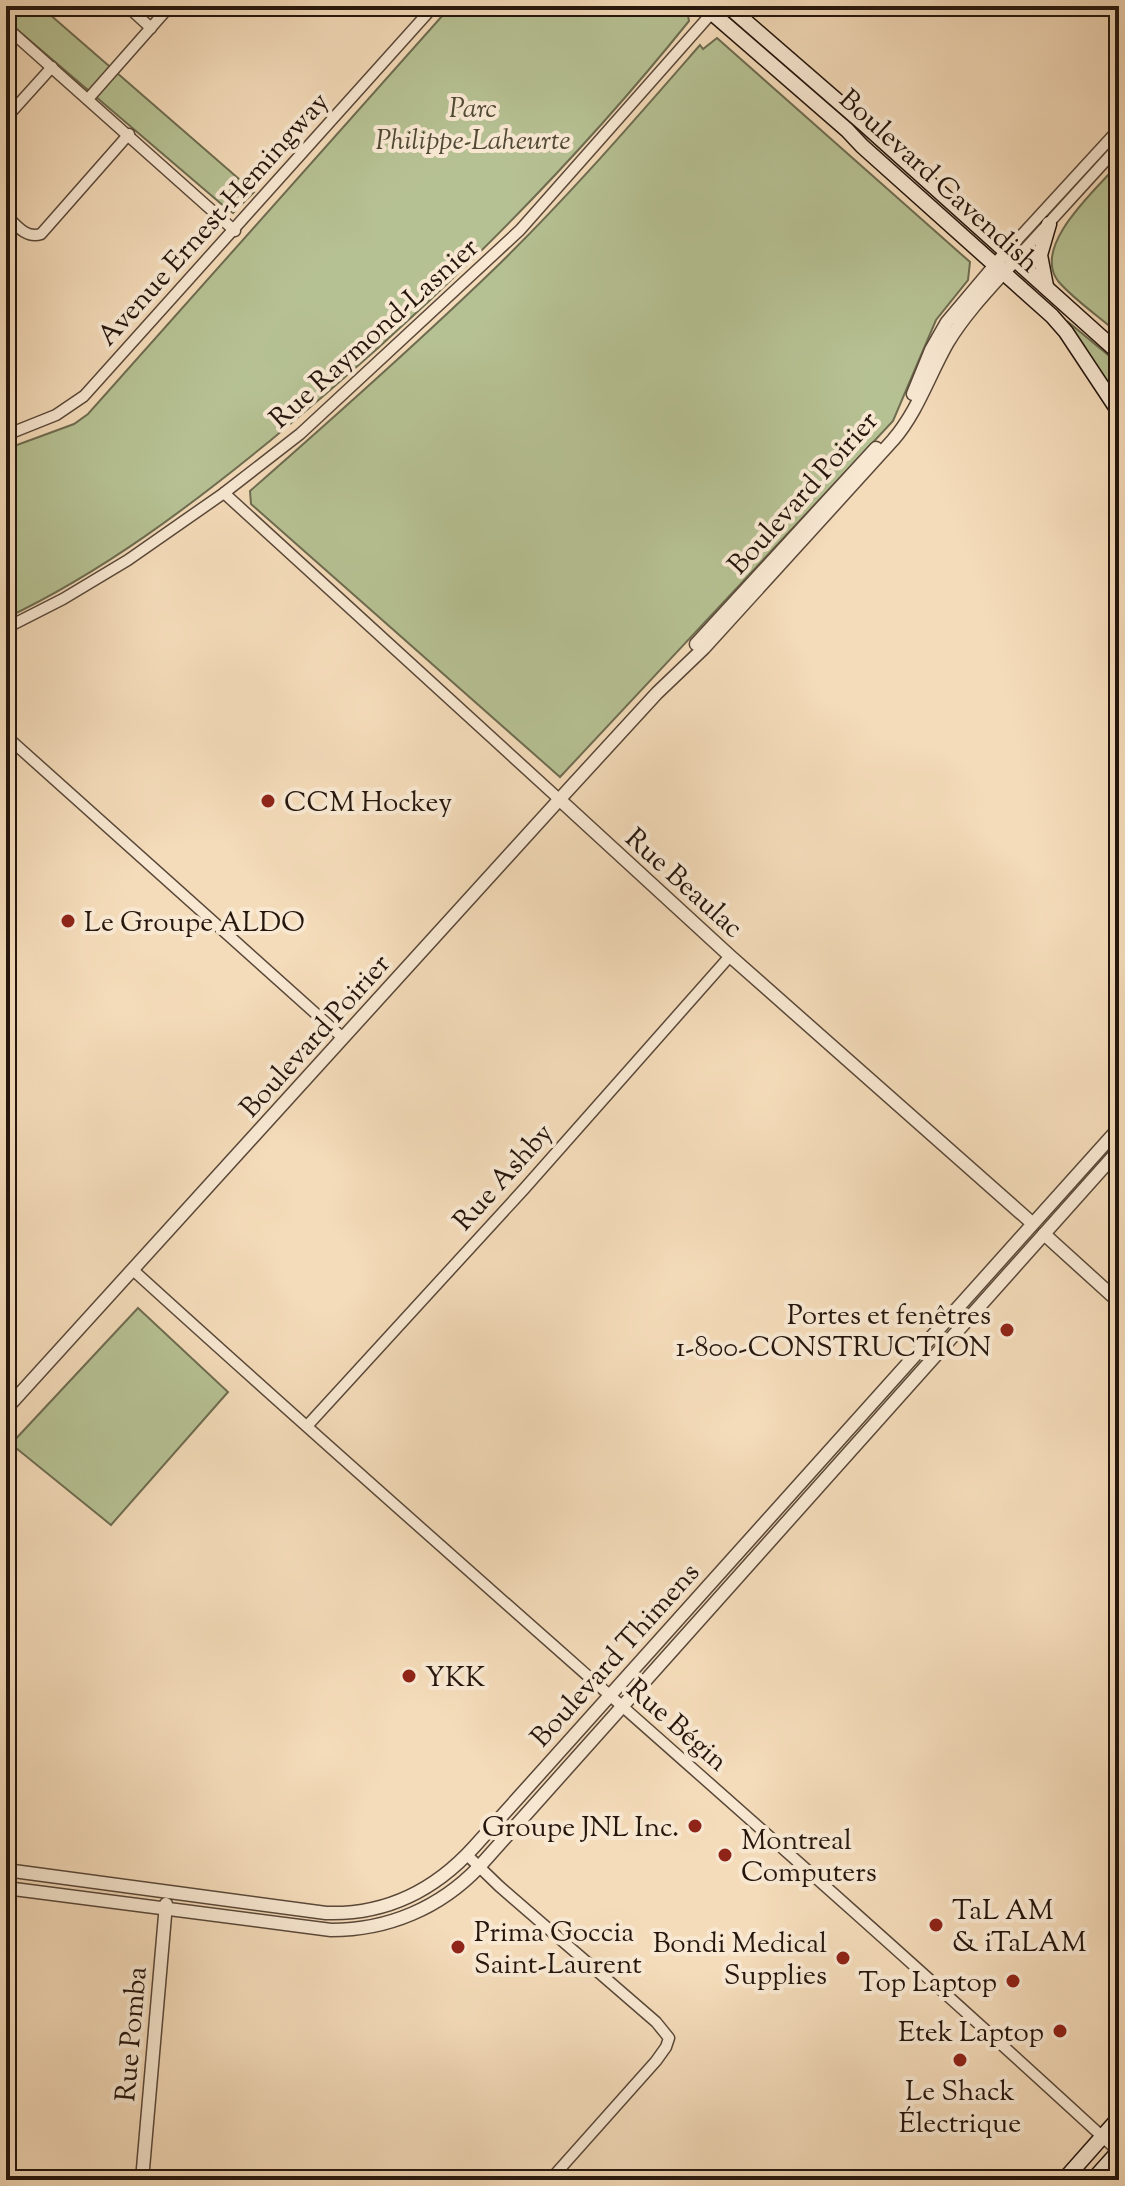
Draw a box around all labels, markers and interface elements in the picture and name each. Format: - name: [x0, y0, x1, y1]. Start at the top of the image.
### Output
- street label: Boulevard Cavendish: [829, 81, 1047, 283]
- street label: Avenue Ernest-Hemingway: [89, 84, 340, 356]
- park label: Parc Philippe-Laheurte: [376, 90, 570, 162]
- street label: Rue Raymond-Lasnier: [262, 229, 489, 439]
- street label: Boulevard Poirier: [720, 403, 889, 585]
- place label: CCM Hockey: [284, 784, 452, 824]
- marker: CCM Hockey: [259, 792, 277, 810]
- street label: Rue Beaulac: [615, 820, 751, 948]
- place label: Le Groupe ALDO: [84, 904, 305, 944]
- marker: Le Groupe ALDO: [59, 912, 77, 930]
- street label: Boulevard Poirier: [232, 946, 401, 1128]
- street label: Rue Ashby: [445, 1115, 564, 1241]
- place label: Portes et fenêtres 1-800-CONSTRUCTION: [676, 1297, 991, 1369]
- marker: Portes et fenêtres 1-800-CONSTRUCTION: [998, 1321, 1016, 1339]
- street label: Boulevard Thimens: [522, 1555, 710, 1757]
- place label: YKK: [425, 1659, 485, 1699]
- marker: YKK: [400, 1667, 418, 1685]
- street label: Rue Bégin: [616, 1671, 736, 1782]
- place label: Groupe JNL Inc.: [482, 1809, 679, 1849]
- marker: Groupe JNL Inc.: [686, 1817, 704, 1835]
- place label: Montreal Computers: [741, 1822, 877, 1894]
- marker: Montreal Computers: [716, 1846, 734, 1864]
- place label: TaL AM & iTaLAM: [952, 1892, 1087, 1964]
- place label: Prima Goccia Saint-Laurent: [474, 1914, 642, 1986]
- marker: TaL AM & iTaLAM: [927, 1916, 945, 1934]
- place label: Bondi Medical Supplies: [653, 1925, 827, 1997]
- marker: Prima Goccia Saint-Laurent: [449, 1938, 467, 1956]
- marker: Bondi Medical Supplies: [834, 1949, 852, 1967]
- place label: Top Laptop: [858, 1964, 997, 2004]
- street label: Rue Pomba: [107, 1965, 159, 2103]
- marker: Top Laptop: [1004, 1972, 1022, 1990]
- place label: Etek Laptop: [898, 2014, 1044, 2054]
- marker: Etek Laptop: [1051, 2022, 1069, 2040]
- marker: Le Shack Électrique: [951, 2051, 969, 2069]
- place label: Le Shack Électrique: [899, 2073, 1021, 2145]

